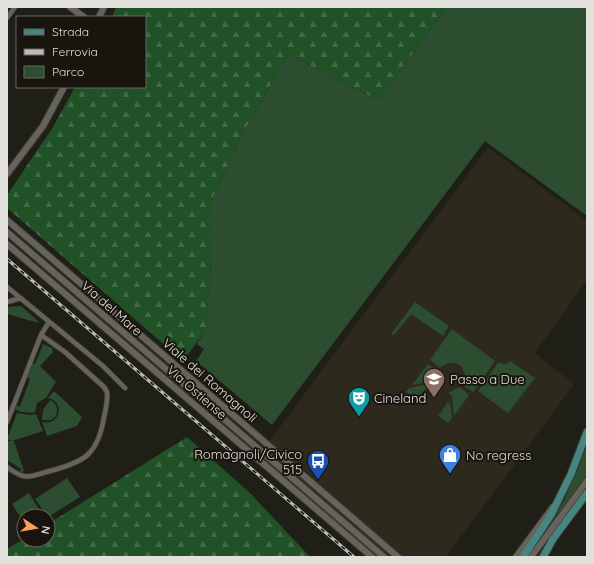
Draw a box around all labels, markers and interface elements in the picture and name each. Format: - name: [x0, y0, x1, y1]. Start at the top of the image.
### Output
- legend: [16, 16, 146, 88]
- text: Strada: [52, 24, 89, 39]
- text: Ferrovia: [52, 44, 98, 59]
- text: Parco: [52, 64, 84, 79]
- street label: Via del Mare: [78, 277, 146, 339]
- street label: Viale dei Romagnoli: [159, 335, 261, 425]
- street label: Via Ostiense: [164, 362, 230, 422]
- school or university icon: Passo a Due: [421, 366, 447, 399]
- place label: Passo a Due: [450, 371, 525, 387]
- theatre icon: Cineland: [346, 385, 372, 418]
- place label: Cineland: [374, 390, 426, 406]
- shop icon: No regress: [437, 442, 463, 475]
- place label: Romagnoli/Civico 515: [194, 446, 302, 477]
- place label: No regress: [466, 447, 531, 463]
- bus stop icon: Romagnoli/Civico 515: [305, 448, 331, 481]
- north arrow: [16, 508, 56, 548]
- text: N: [38, 525, 53, 535]

